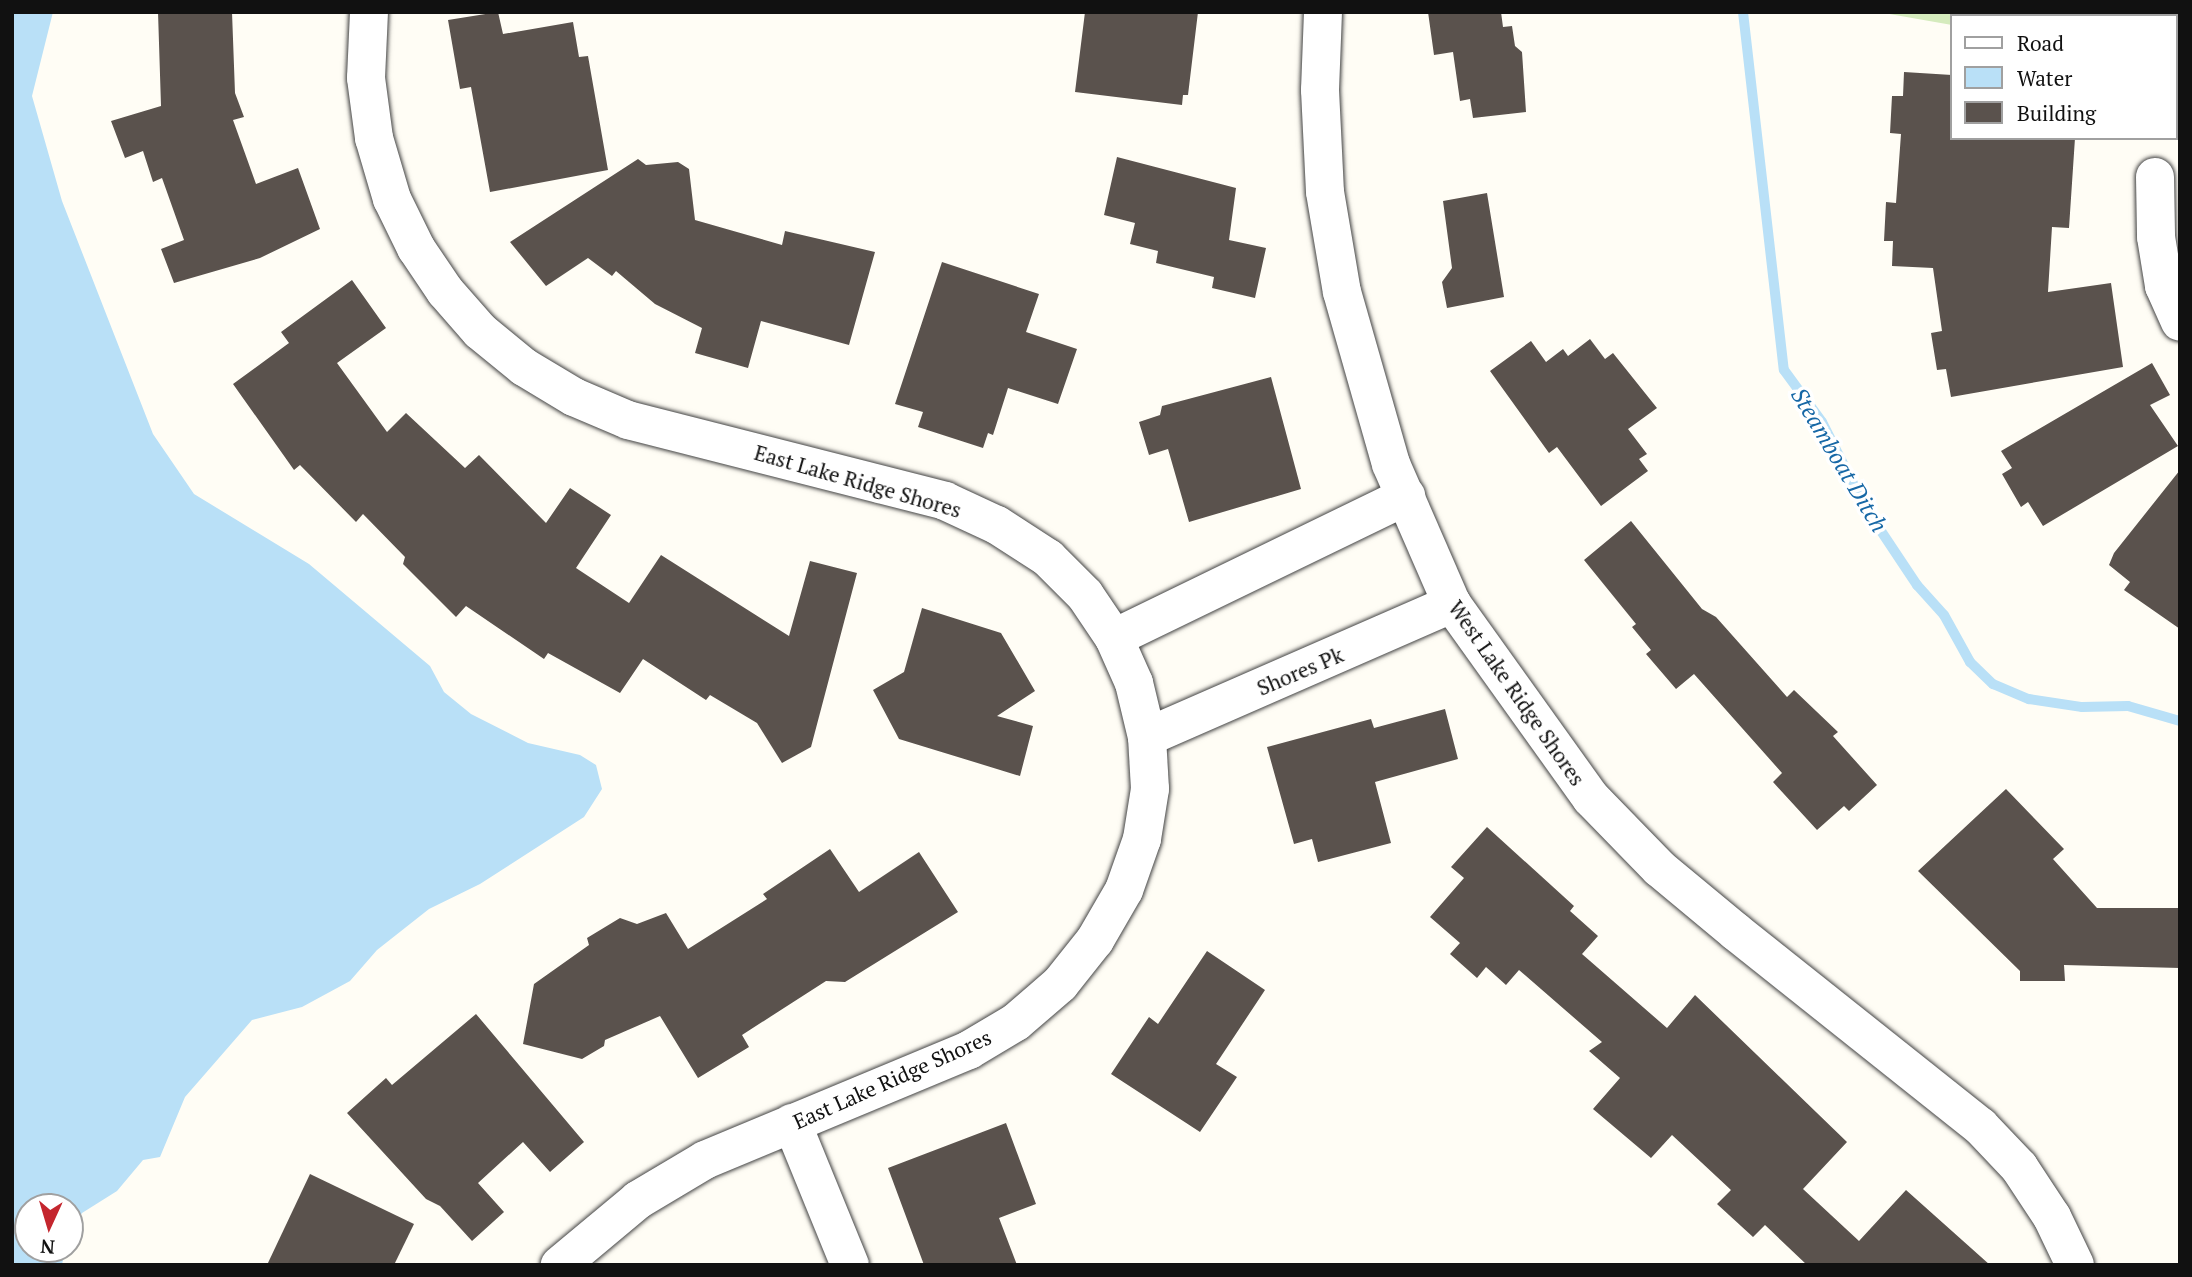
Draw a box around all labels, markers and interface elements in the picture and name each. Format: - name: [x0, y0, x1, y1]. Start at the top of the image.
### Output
- legend: [1951, 14, 2178, 140]
- text: Road: [2017, 29, 2064, 57]
- text: Water: [2017, 64, 2072, 92]
- text: Building: [2017, 99, 2096, 127]
- water label: Steamboat Ditch: [1785, 383, 1893, 537]
- street label: East Lake Ridge Shores: [752, 439, 964, 523]
- street label: West Lake Ridge Shores: [1444, 596, 1590, 790]
- street label: Shores Pk: [1253, 642, 1347, 700]
- street label: East Lake Ridge Shores: [789, 1024, 995, 1134]
- north arrow: [14, 1193, 84, 1263]
- text: N: [40, 1234, 56, 1260]

